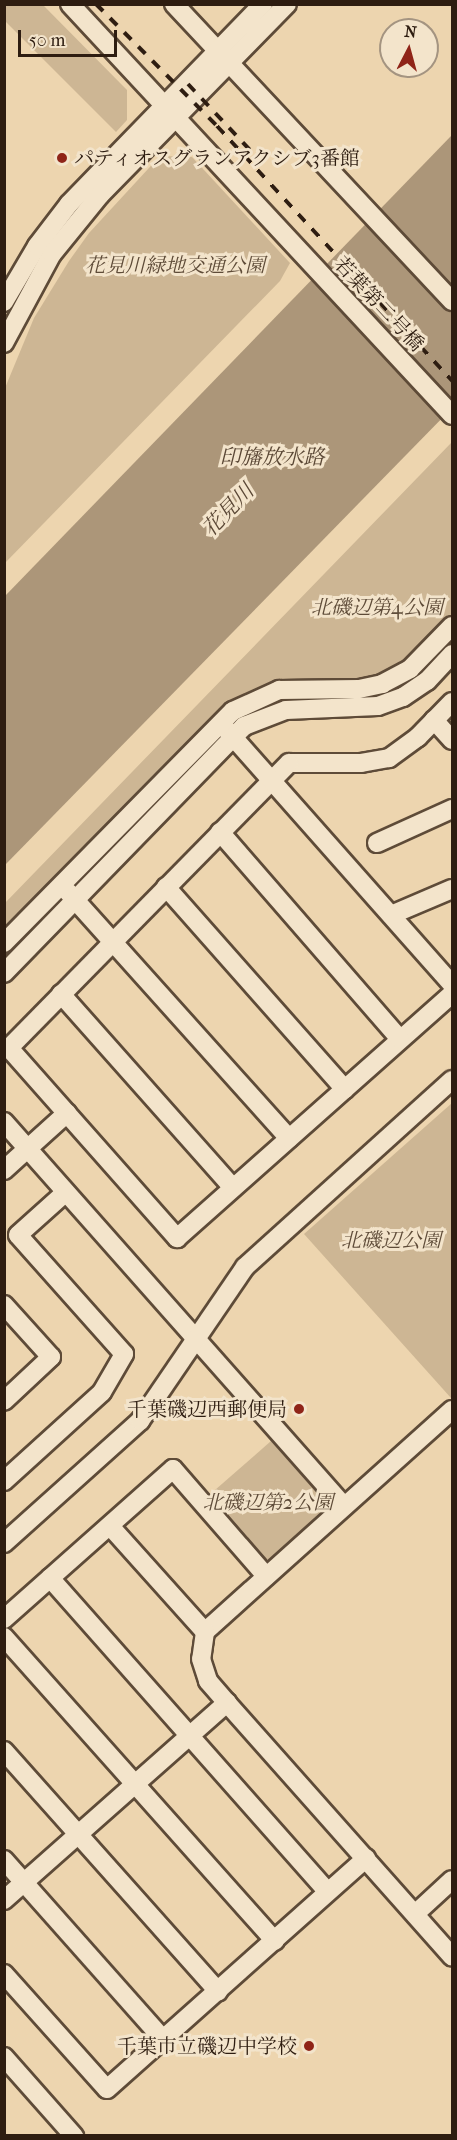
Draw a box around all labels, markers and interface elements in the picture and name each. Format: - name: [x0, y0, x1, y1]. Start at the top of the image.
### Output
- scale bar: [21, 18, 120, 56]
- north arrow: [379, 18, 439, 78]
- text: N: [404, 22, 418, 42]
- text: 50 m: [29, 30, 65, 51]
- place label: パティオスグランアクシブ3番館: [74, 146, 362, 170]
- marker: パティオスグランアクシブ3番館: [55, 151, 69, 165]
- street label: 若葉第二号橋: [329, 252, 429, 356]
- park label: 花見川緑地交通公園: [85, 253, 265, 277]
- water label: 印旛放水路: [220, 444, 324, 470]
- water label: 花見川: [197, 479, 259, 541]
- park label: 北磯辺第4公園: [311, 595, 443, 619]
- park label: 北磯辺公園: [341, 1228, 441, 1252]
- place label: 千葉磯辺西郵便局: [127, 1397, 287, 1421]
- marker: 千葉磯辺西郵便局: [292, 1402, 306, 1416]
- park label: 北磯辺第2公園: [203, 1490, 333, 1514]
- place label: 千葉市立磯辺中学校: [117, 2034, 297, 2058]
- marker: 千葉市立磯辺中学校: [302, 2039, 316, 2053]

